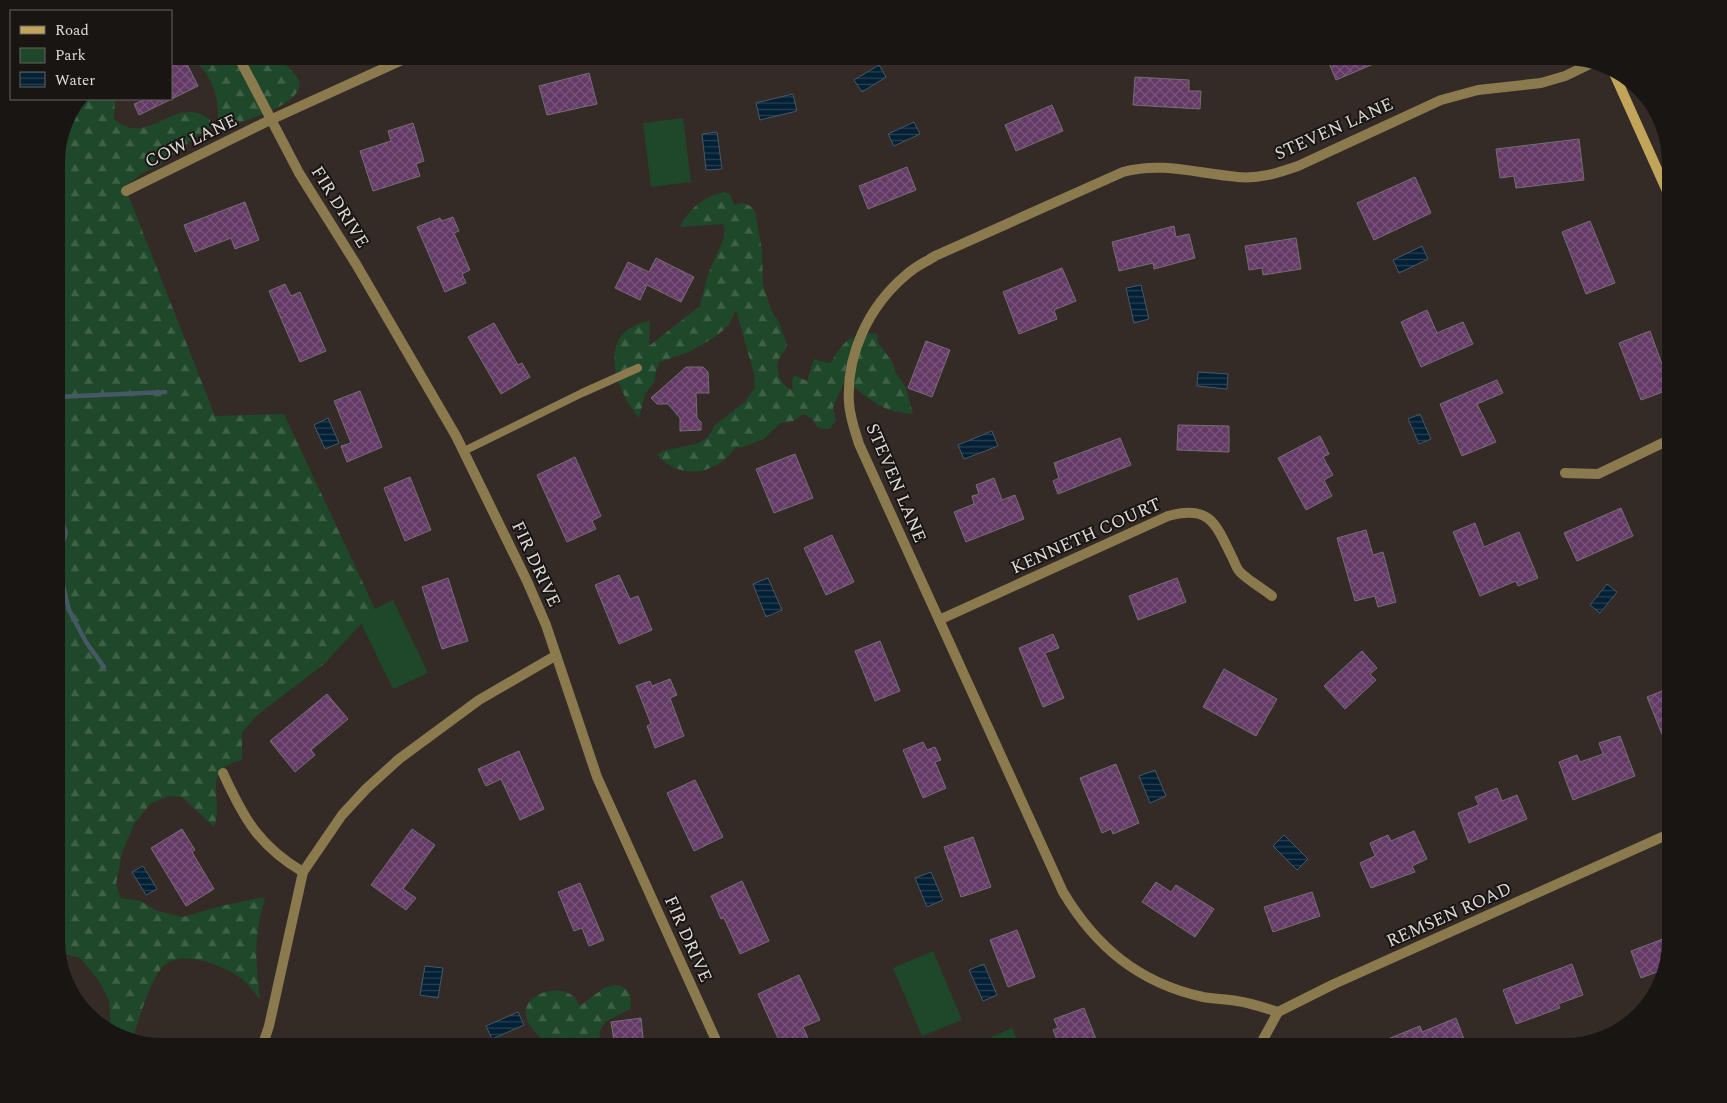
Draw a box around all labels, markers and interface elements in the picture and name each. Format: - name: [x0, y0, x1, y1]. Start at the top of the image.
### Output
- legend: [10, 10, 172, 100]
- text: Road: [55, 19, 89, 42]
- text: Park: [55, 44, 86, 67]
- text: Water: [55, 69, 95, 92]
- street label: STEVEN LANE: [1270, 91, 1398, 167]
- street label: COW LANE: [140, 107, 242, 175]
- street label: FIR DRIVE: [304, 161, 376, 253]
- street label: STEVEN LANE: [859, 419, 933, 547]
- street label: KENNETH COURT: [1007, 491, 1165, 581]
- street label: FIR DRIVE: [504, 516, 568, 612]
- street label: REMSEN ROAD: [1382, 875, 1516, 955]
- street label: FIR DRIVE: [657, 891, 719, 987]

